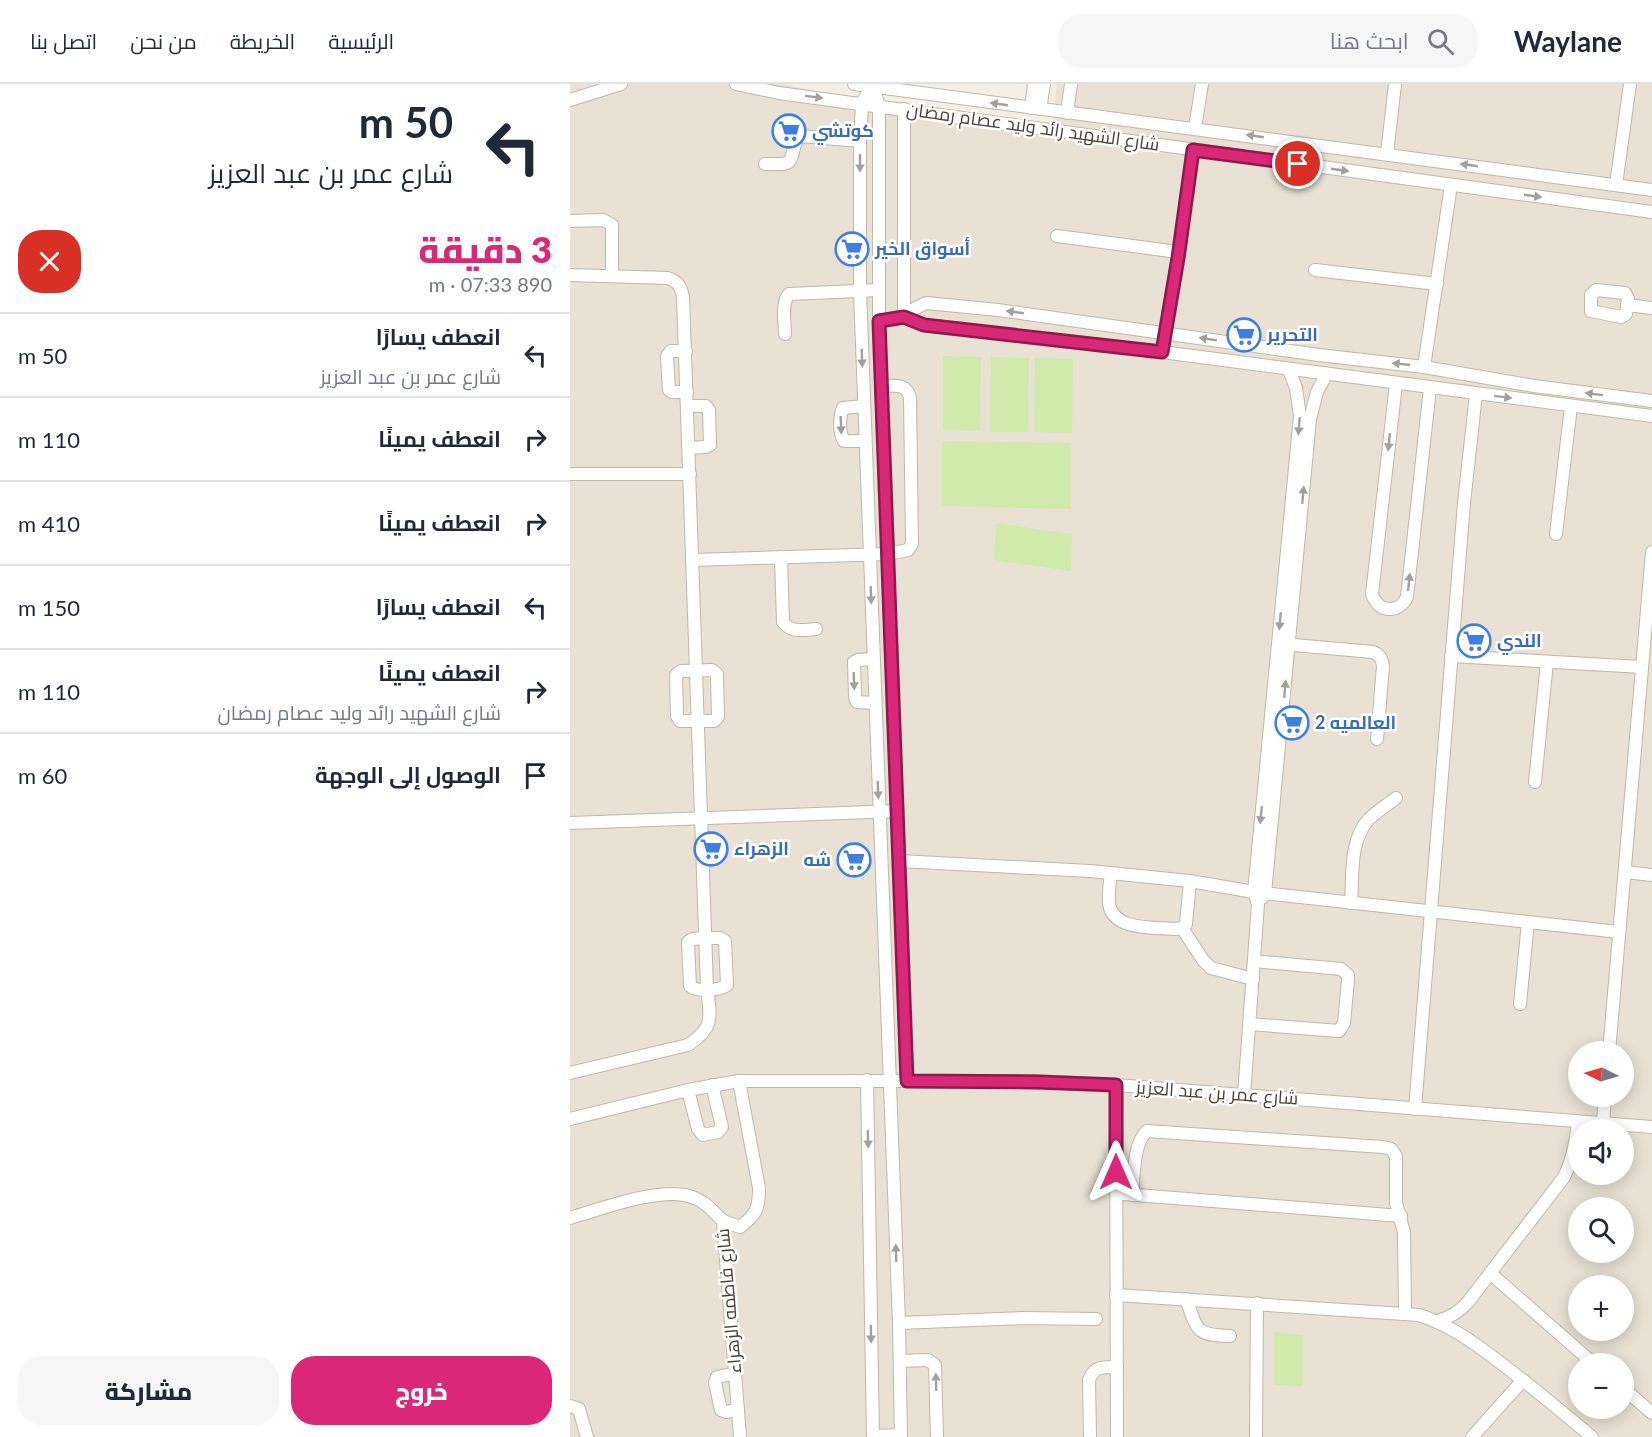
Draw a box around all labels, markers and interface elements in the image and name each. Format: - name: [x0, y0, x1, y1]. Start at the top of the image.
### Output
- search box: [1058, 14, 1478, 68]
- text: Waylane: [1514, 24, 1622, 58]
- icon: search: [1424, 25, 1457, 58]
- text: ابحث هنا: [1330, 27, 1409, 54]
- text: اتصل بنا: [30, 28, 97, 53]
- text: من نحن: [130, 28, 197, 53]
- text: الخريطة: [230, 28, 295, 53]
- text: الرئيسية: [328, 28, 394, 53]
- one-way arrow: [805, 93, 824, 102]
- text: 50 m: [359, 97, 453, 147]
- street label: شارع الشهيد رائد وليد عصام رمضان: [905, 97, 1161, 157]
- one-way arrow: [990, 99, 1009, 109]
- icon: left: [474, 108, 552, 186]
- supermarket icon: كوتشي: [771, 113, 807, 149]
- place label: كوتشي: [812, 119, 874, 145]
- one-way arrow: [1246, 132, 1265, 141]
- pin: [1272, 138, 1323, 189]
- icon: arrive: [1281, 147, 1314, 180]
- one-way arrow: [855, 154, 865, 173]
- text: شارع عمر بن عبد العزيز: [209, 156, 453, 189]
- one-way arrow: [1460, 161, 1479, 170]
- one-way arrow: [1331, 165, 1350, 174]
- one-way arrow: [1524, 192, 1543, 201]
- text: 3 دقيقة: [418, 227, 552, 271]
- button: close: [18, 230, 81, 293]
- supermarket icon: أسواق الخير: [834, 231, 870, 267]
- place label: أسواق الخير: [874, 236, 970, 260]
- text: 890 m · 07:33: [429, 272, 552, 296]
- one-way arrow: [1005, 308, 1024, 317]
- supermarket icon: التحرير: [1226, 317, 1262, 353]
- text: انعطف يسارًا: [376, 323, 501, 350]
- place label: التحرير: [1266, 323, 1318, 346]
- one-way arrow: [1198, 335, 1217, 344]
- icon: left: [519, 339, 552, 372]
- text: 50 m: [18, 342, 67, 369]
- one-way arrow: [858, 349, 867, 368]
- one-way arrow: [1392, 359, 1411, 369]
- text: شارع عمر بن عبد العزيز: [320, 364, 501, 388]
- one-way arrow: [1584, 389, 1603, 398]
- one-way arrow: [1493, 393, 1512, 402]
- one-way arrow: [836, 415, 846, 434]
- one-way arrow: [1294, 417, 1304, 436]
- icon: right: [519, 423, 552, 456]
- text: انعطف يمينًا: [378, 425, 501, 452]
- text: 110 m: [18, 426, 80, 453]
- one-way arrow: [1384, 432, 1394, 451]
- one-way arrow: [1298, 485, 1308, 504]
- icon: right: [519, 507, 552, 540]
- text: انعطف يمينًا: [378, 509, 501, 536]
- text: 410 m: [18, 510, 80, 537]
- one-way arrow: [1404, 573, 1414, 592]
- one-way arrow: [866, 586, 876, 605]
- icon: left: [519, 591, 552, 624]
- text: انعطف يسارًا: [376, 593, 501, 620]
- text: 150 m: [18, 594, 80, 621]
- one-way arrow: [1275, 611, 1285, 630]
- supermarket icon: الندي: [1456, 623, 1492, 659]
- place label: الندي: [1497, 629, 1542, 655]
- text: انعطف يمينًا: [378, 659, 501, 686]
- one-way arrow: [849, 672, 859, 691]
- icon: right: [519, 675, 552, 708]
- text: 110 m: [18, 678, 80, 705]
- one-way arrow: [1280, 679, 1290, 698]
- text: شارع الشهيد رائد وليد عصام رمضان: [217, 700, 501, 724]
- supermarket icon: العالميه 2: [1274, 705, 1310, 741]
- place label: العالميه 2: [1315, 711, 1396, 733]
- icon: arrive: [519, 759, 552, 792]
- text: الوصول إلى الوجهة: [315, 761, 501, 788]
- text: 60 m: [18, 762, 67, 789]
- one-way arrow: [874, 780, 883, 799]
- one-way arrow: [1256, 805, 1266, 824]
- supermarket icon: الزهراء: [693, 831, 729, 867]
- place label: الزهراء: [734, 837, 789, 860]
- supermarket icon: شه: [836, 842, 872, 878]
- place label: شه: [803, 848, 831, 870]
- north arrow: [1568, 1041, 1634, 1107]
- map controls: [1568, 1041, 1634, 1419]
- street label: شارع عمر بن عبد العزيز: [1134, 1075, 1299, 1111]
- button: sound: [1568, 1119, 1634, 1185]
- one-way arrow: [863, 1129, 873, 1148]
- position arrow: [1084, 1140, 1148, 1204]
- button: search: [1568, 1197, 1634, 1263]
- street label: شارع فاطمه الزهراء: [711, 1227, 747, 1375]
- one-way arrow: [891, 1243, 900, 1262]
- button: +: [1568, 1275, 1634, 1341]
- one-way arrow: [866, 1324, 876, 1343]
- button: −: [1568, 1353, 1634, 1419]
- button: مشاركة: [18, 1356, 279, 1425]
- button: خروج: [291, 1356, 552, 1425]
- one-way arrow: [932, 1372, 941, 1391]

